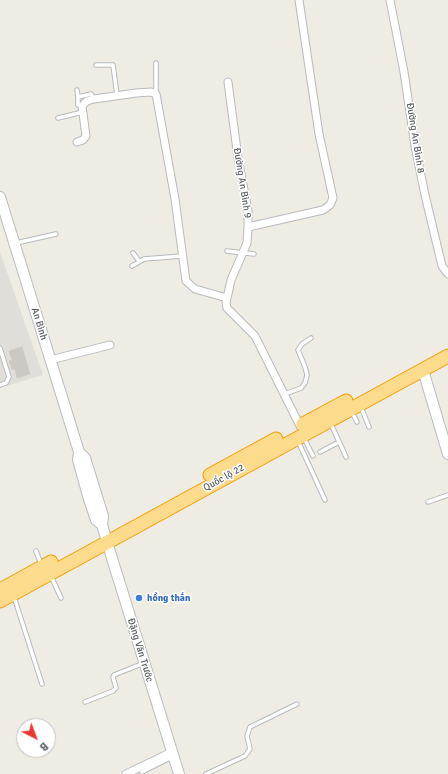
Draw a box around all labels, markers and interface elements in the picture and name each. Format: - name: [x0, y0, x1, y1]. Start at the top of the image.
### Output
- street label: Đường An Bình 8: [403, 102, 427, 174]
- street label: Đường An Bình 9: [230, 147, 254, 219]
- street label: An Bình: [28, 306, 50, 342]
- street label: Quốc lộ 22: [201, 462, 247, 494]
- place label: hồng thắn: [147, 592, 190, 604]
- marker: hồng thắn: [134, 593, 144, 603]
- street label: Đặng Văn Trước: [125, 617, 155, 683]
- north arrow: [16, 718, 56, 758]
- text: B: [37, 739, 51, 754]

